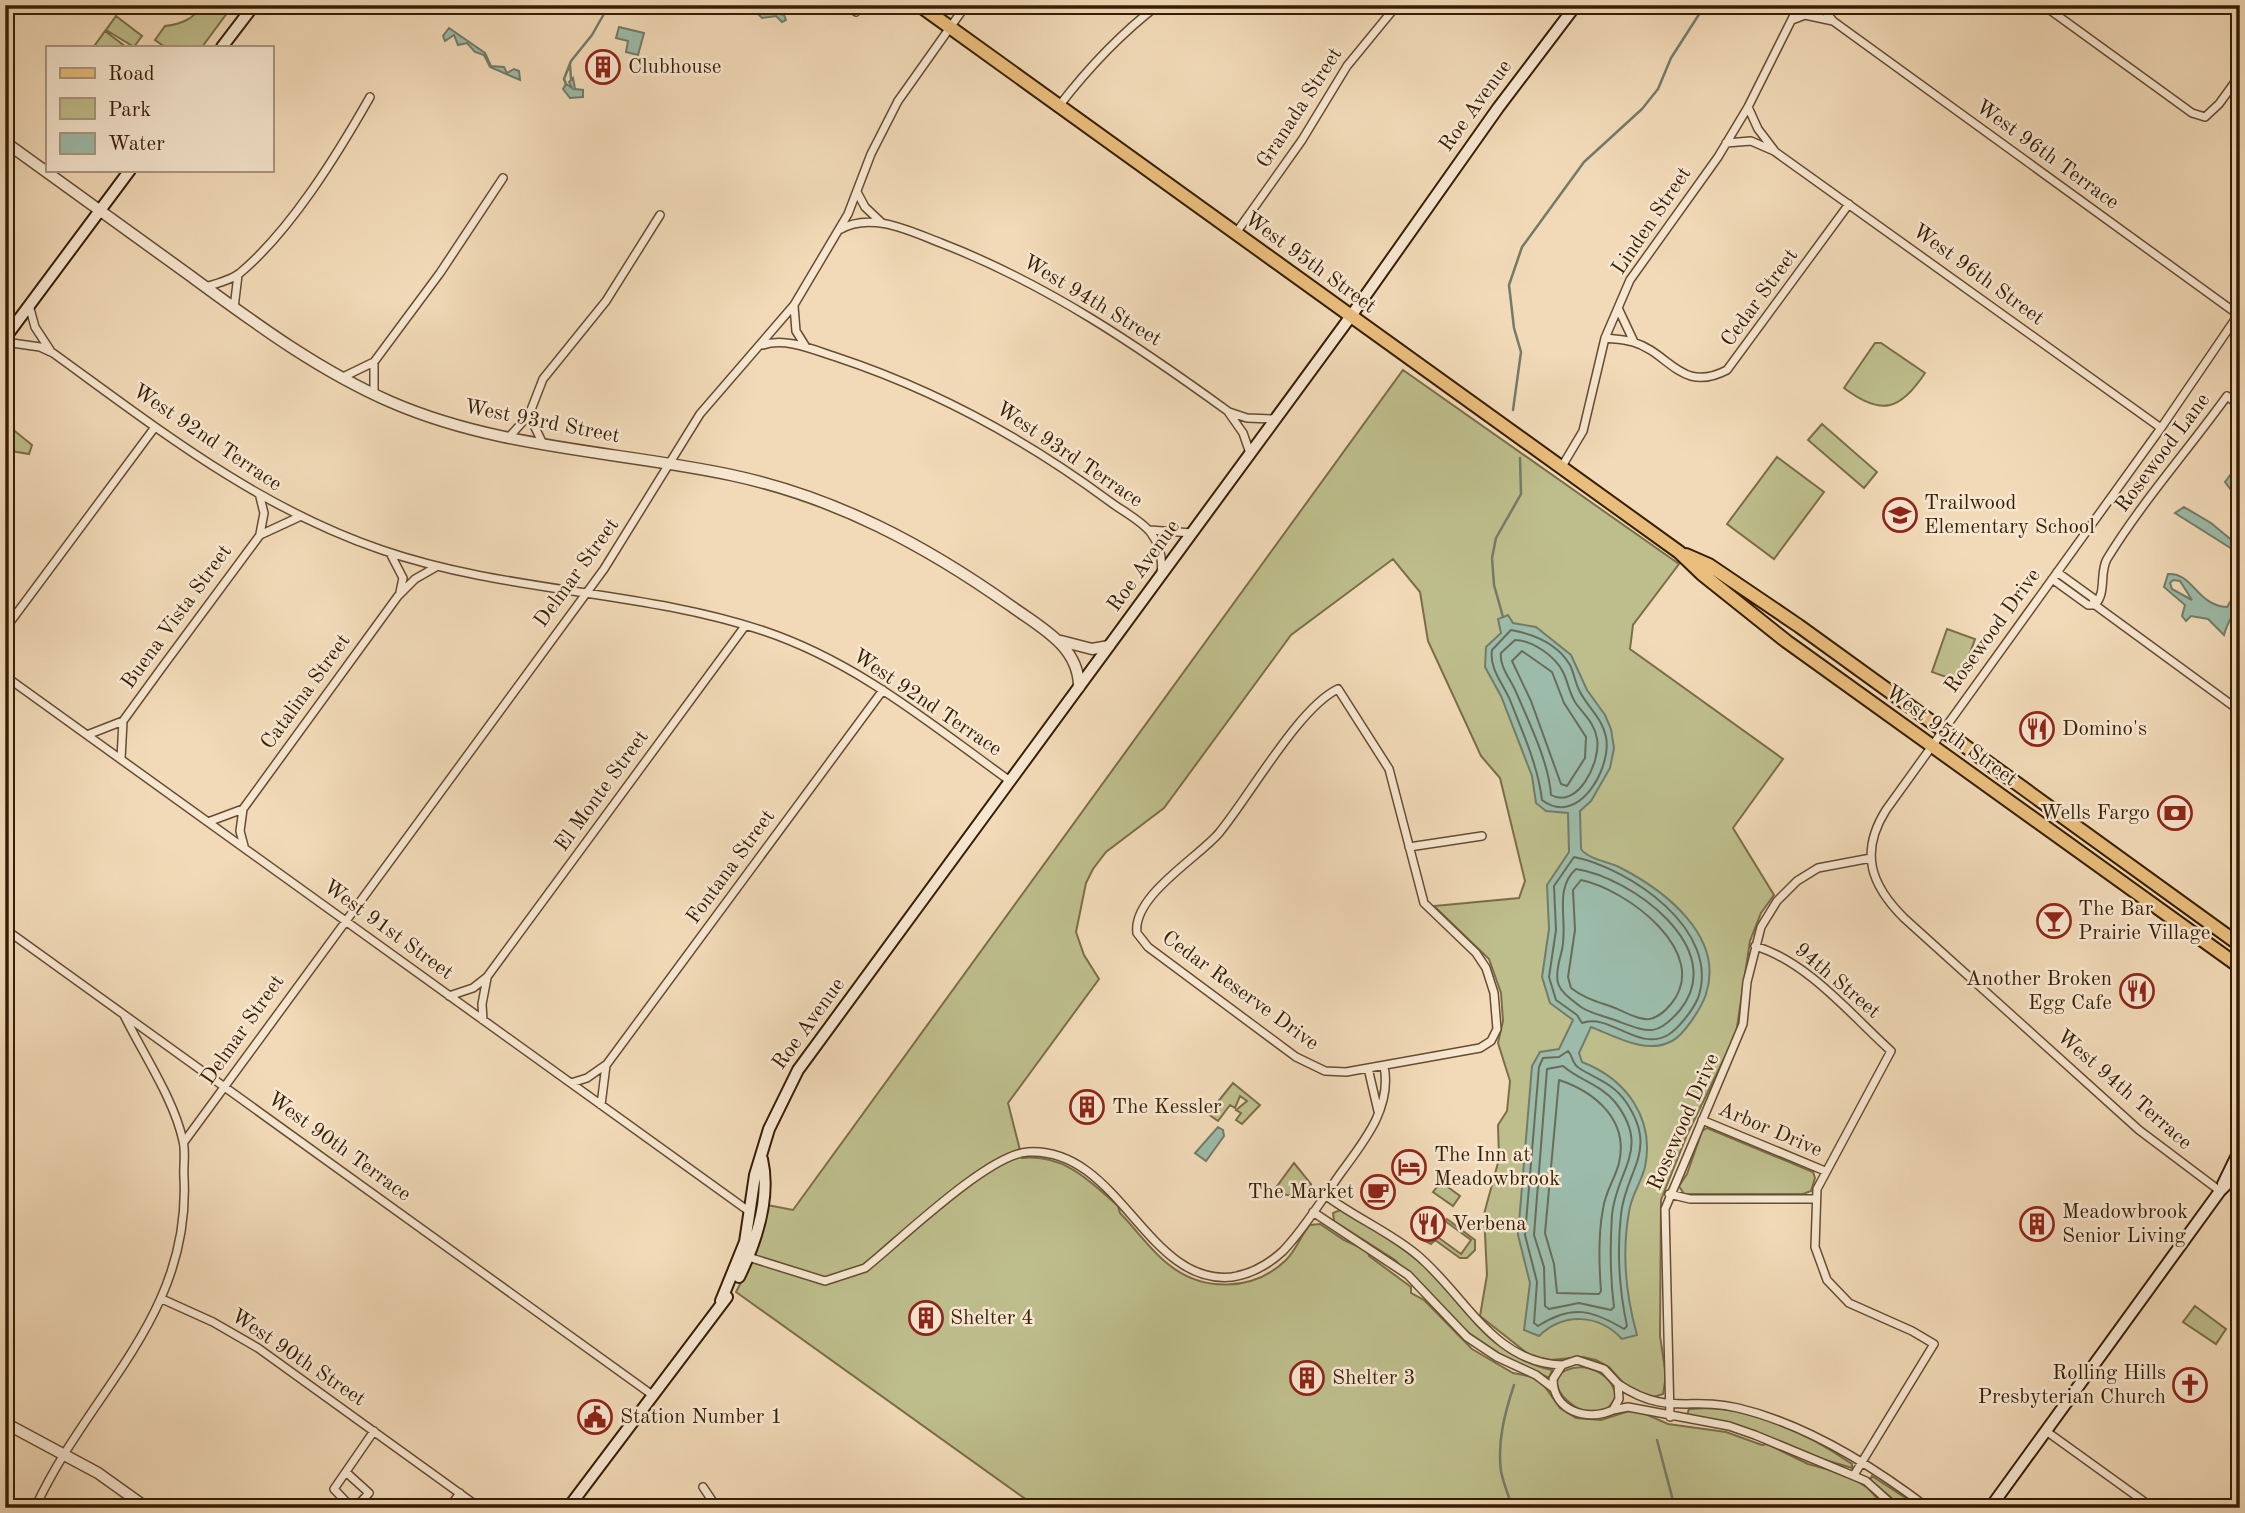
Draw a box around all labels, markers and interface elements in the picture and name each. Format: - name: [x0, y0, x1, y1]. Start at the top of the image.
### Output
- street label: Granada Street: [1253, 44, 1347, 172]
- legend: [46, 46, 273, 172]
- building icon: Clubhouse: [584, 48, 622, 86]
- street label: Roe Avenue: [1436, 56, 1516, 156]
- place label: Clubhouse: [628, 57, 722, 78]
- text: Road: [108, 64, 155, 85]
- street label: West 96th Terrace: [1972, 96, 2122, 214]
- text: Park: [108, 100, 151, 121]
- text: Water: [108, 134, 165, 155]
- street label: Linden Street: [1608, 163, 1696, 279]
- street label: West 95th Street: [1240, 208, 1380, 318]
- street label: West 96th Street: [1908, 220, 2048, 330]
- street label: Cedar Street: [1718, 245, 1802, 351]
- street label: West 94th Street: [1019, 252, 1165, 350]
- street label: West 92nd Terrace: [129, 380, 285, 496]
- street label: Rosewood Lane: [2112, 390, 2214, 516]
- street label: West 93rd Street: [463, 397, 621, 447]
- street label: West 93rd Terrace: [992, 398, 1146, 512]
- place label: Trailwood Elementary School: [1924, 493, 2095, 538]
- school or university icon: Trailwood Elementary School: [1881, 496, 1919, 534]
- street label: Delmar Street: [531, 515, 623, 631]
- street label: Roe Avenue: [1104, 516, 1184, 616]
- street label: Buena Vista Street: [118, 541, 236, 693]
- street label: Rosewood Drive: [1941, 565, 2045, 697]
- street label: Catalina Street: [257, 631, 355, 753]
- street label: West 92nd Terrace: [849, 645, 1005, 761]
- street label: West 95th Street: [1881, 681, 2021, 791]
- restaurant icon: Domino's: [2018, 710, 2056, 748]
- place label: Domino's: [2062, 719, 2147, 740]
- street label: El Monte Street: [551, 727, 653, 855]
- bank icon: Wells Fargo: [2156, 794, 2194, 832]
- place label: Wells Fargo: [2040, 803, 2150, 824]
- street label: Fontana Street: [683, 806, 779, 928]
- street label: West 91st Street: [319, 876, 457, 984]
- place label: The Bar Prairie Village: [2078, 899, 2210, 944]
- bar icon: The Bar Prairie Village: [2035, 902, 2073, 940]
- street label: Cedar Reserve Drive: [1158, 927, 1322, 1055]
- street label: 94th Street: [1790, 939, 1884, 1023]
- place label: Another Broken Egg Cafe: [1966, 969, 2112, 1014]
- street label: Delmar Street: [197, 971, 289, 1089]
- restaurant icon: Another Broken Egg Cafe: [2118, 972, 2156, 1010]
- street label: Roe Avenue: [769, 974, 849, 1074]
- street label: West 94th Terrace: [2053, 1026, 2195, 1154]
- street label: Rosewood Drive: [1644, 1050, 1724, 1194]
- street label: West 90th Terrace: [264, 1088, 414, 1206]
- building icon: The Kessler: [1068, 1088, 1106, 1126]
- place label: The Kessler: [1112, 1097, 1222, 1118]
- street label: Arbor Drive: [1715, 1099, 1825, 1161]
- place label: The Inn at Meadowbrook: [1434, 1145, 1560, 1190]
- hotel icon: The Inn at Meadowbrook: [1390, 1148, 1428, 1186]
- cafe icon: The Market: [1359, 1173, 1397, 1211]
- place label: The Market: [1248, 1182, 1354, 1203]
- place label: Meadowbrook Senior Living: [2062, 1202, 2188, 1247]
- restaurant icon: Verbena: [1409, 1205, 1447, 1243]
- building icon: Meadowbrook Senior Living: [2018, 1205, 2056, 1243]
- place label: Verbena: [1452, 1214, 1527, 1235]
- building icon: Shelter 4: [907, 1299, 945, 1337]
- street label: West 90th Street: [227, 1305, 369, 1411]
- place label: Shelter 4: [950, 1308, 1033, 1329]
- building icon: Shelter 3: [1288, 1359, 1326, 1397]
- place label: Rolling Hills Presbyterian Church: [1978, 1363, 2166, 1408]
- church icon: Rolling Hills Presbyterian Church: [2171, 1366, 2209, 1404]
- place label: Shelter 3: [1332, 1368, 1415, 1389]
- public building icon: Station Number 1: [576, 1398, 614, 1436]
- place label: Station Number 1: [620, 1407, 783, 1428]

